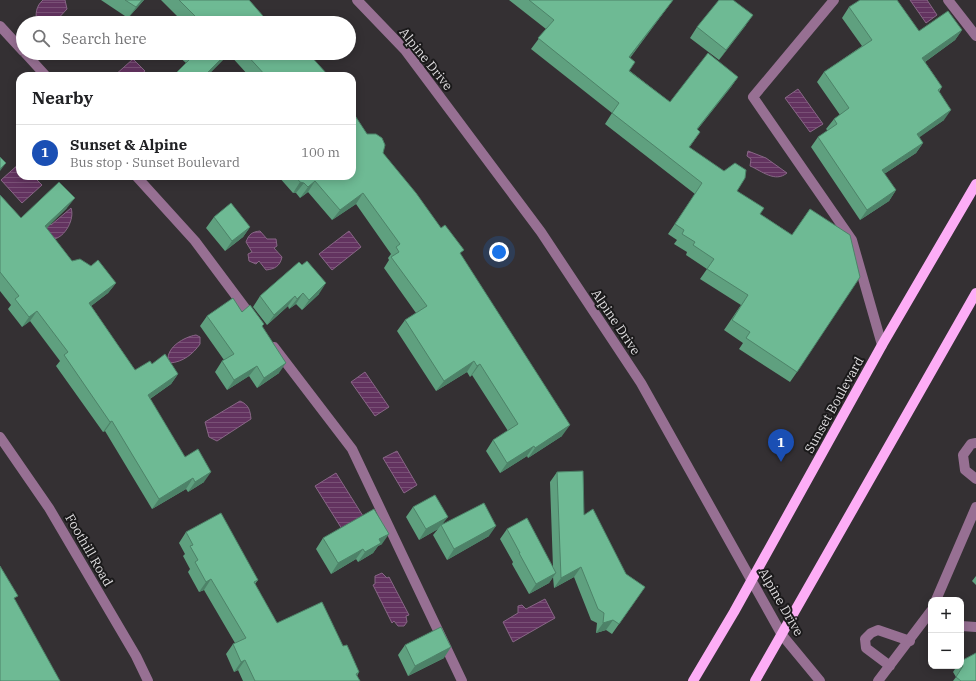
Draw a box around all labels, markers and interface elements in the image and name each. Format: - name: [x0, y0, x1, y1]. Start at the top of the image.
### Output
- search box: [16, 16, 356, 60]
- street label: Alpine Drive: [396, 24, 456, 94]
- icon: search: [30, 27, 52, 49]
- text: Search here: [62, 29, 147, 48]
- text: Nearby: [32, 87, 93, 109]
- text: Sunset & Alpine: [70, 135, 187, 154]
- text: 1: [41, 144, 49, 161]
- text: 100 m: [301, 144, 340, 161]
- text: Bus stop · Sunset Boulevard: [70, 154, 240, 171]
- your location: [489, 242, 509, 262]
- street label: Alpine Drive: [588, 286, 644, 358]
- street label: Sunset Boulevard: [801, 354, 868, 456]
- pin: 1: [768, 429, 794, 462]
- street label: Foothill Road: [61, 511, 117, 589]
- street label: Alpine Drive: [755, 565, 807, 639]
- map controls: [928, 597, 964, 669]
- button: +: [928, 597, 964, 633]
- button: −: [928, 633, 964, 669]

